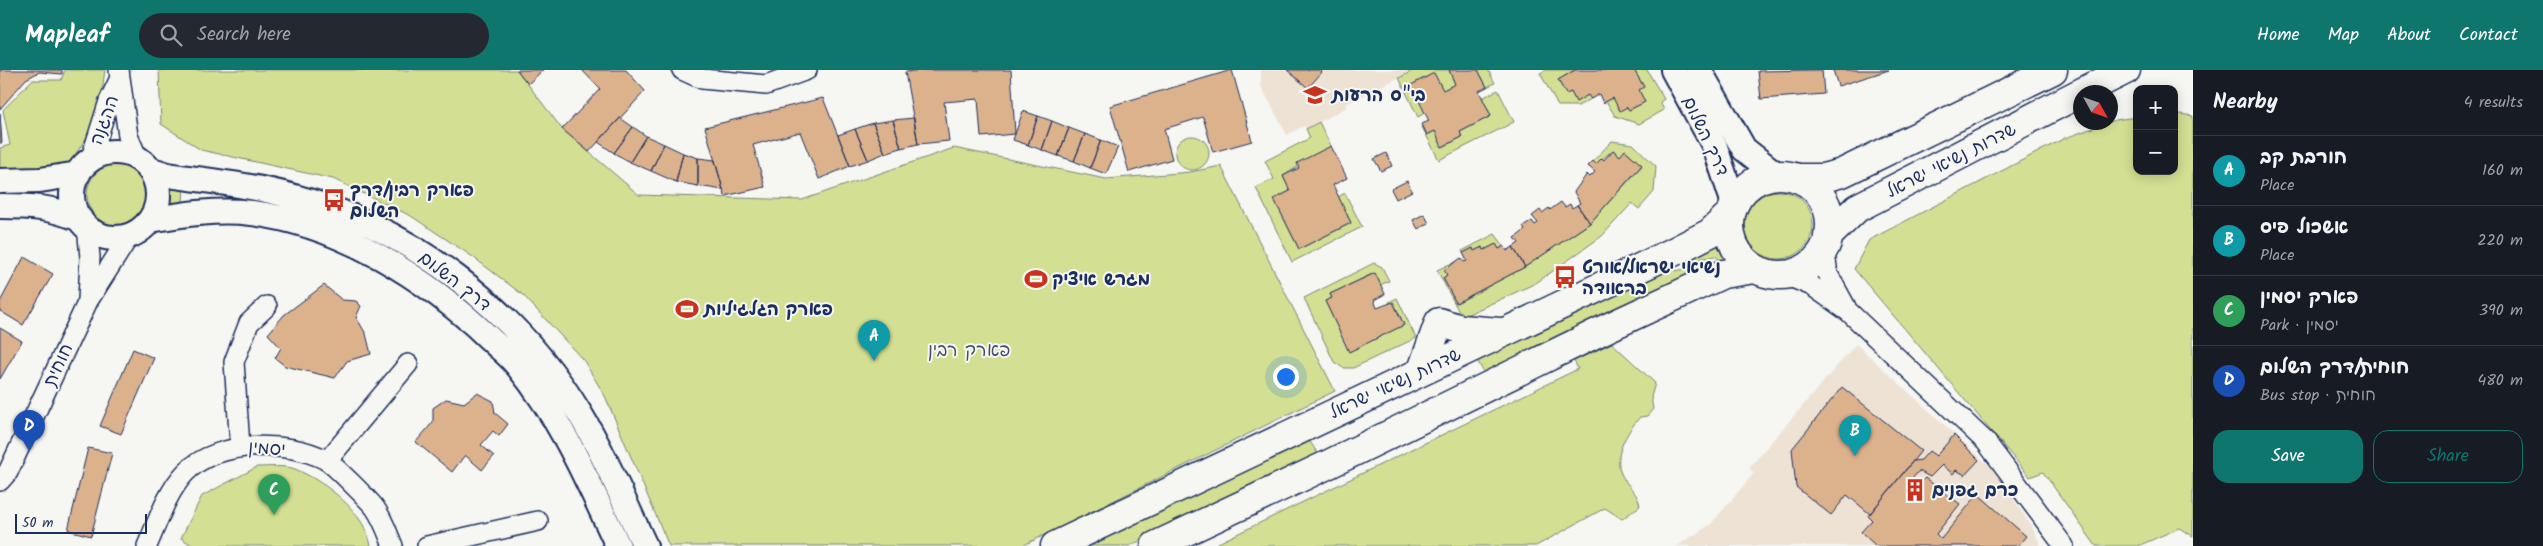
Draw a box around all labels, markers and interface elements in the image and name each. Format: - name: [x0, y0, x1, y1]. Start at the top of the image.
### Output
- search box: [139, 13, 489, 58]
- text: Mapleaf: [25, 16, 109, 55]
- text: Search here: [197, 20, 291, 50]
- icon: search: [157, 21, 185, 49]
- text: Home: [2257, 21, 2300, 50]
- text: Map: [2328, 21, 2359, 50]
- text: About: [2387, 21, 2431, 50]
- text: Contact: [2459, 21, 2518, 50]
- school or university icon: בי"ס הרעות: [1302, 82, 1328, 108]
- place label: בי"ס הרעות: [1330, 82, 1426, 111]
- north arrow: [2073, 85, 2118, 130]
- map controls: [2133, 85, 2178, 175]
- button: +: [2133, 85, 2178, 130]
- text: Nearby: [2213, 86, 2278, 119]
- text: 4 results: [2464, 90, 2523, 115]
- street label: ההגנה: [83, 91, 128, 150]
- street label: דרך השלום: [1673, 92, 1736, 181]
- street label: שדרות נשיאי ישראל: [1881, 116, 2022, 207]
- button: −: [2133, 130, 2178, 175]
- text: חורבת קב: [2260, 143, 2347, 173]
- text: A: [2224, 158, 2234, 183]
- text: 160 m: [2482, 158, 2523, 183]
- text: Place: [2260, 173, 2294, 198]
- place label: פארק רבין/דרך השלום: [350, 177, 474, 227]
- bus stop icon: פארק רבין/דרך השלום: [321, 187, 347, 213]
- text: אשכול פיס: [2260, 213, 2348, 243]
- text: B: [2224, 228, 2234, 253]
- text: 220 m: [2477, 228, 2523, 253]
- text: Place: [2260, 243, 2294, 268]
- street label: דרך השלום: [411, 244, 497, 320]
- place label: נשיאי ישראל/אורט בראודה: [1582, 254, 1721, 304]
- bus stop icon: נשיאי ישראל/אורט בראודה: [1552, 264, 1578, 290]
- sports icon: מגרש איציק: [1023, 266, 1049, 292]
- place label: מגרש איציק: [1052, 266, 1150, 295]
- text: פארק יסמין: [2260, 283, 2358, 313]
- sports icon: פארק הגלגיליות: [674, 296, 700, 322]
- place label: פארק הגלגיליות: [702, 296, 833, 325]
- text: C: [2224, 298, 2234, 323]
- text: 390 m: [2479, 298, 2523, 323]
- text: Park · יסמין: [2260, 313, 2339, 338]
- pin: A: [858, 320, 890, 361]
- park label: פארק רבין: [928, 337, 1010, 366]
- street label: חוחית: [37, 339, 82, 392]
- street label: שדרות נשיאי ישראל: [1325, 341, 1467, 428]
- text: חוחית/דרך השלום: [2260, 353, 2409, 383]
- your location: [1273, 364, 1299, 390]
- text: D: [2224, 368, 2234, 393]
- text: 480 m: [2477, 368, 2523, 393]
- text: Bus stop · חוחית: [2260, 383, 2376, 408]
- pin: D: [13, 410, 45, 451]
- pin: B: [1839, 415, 1871, 456]
- button: Save: [2213, 430, 2363, 483]
- button: Share: [2373, 430, 2523, 483]
- street label: יסמין: [247, 434, 286, 465]
- pin: C: [258, 474, 290, 515]
- building icon: כרם גפנים: [1902, 477, 1928, 503]
- place label: כרם גפנים: [1932, 477, 2018, 506]
- scale bar: [15, 511, 148, 534]
- text: 50 m: [22, 512, 53, 534]

